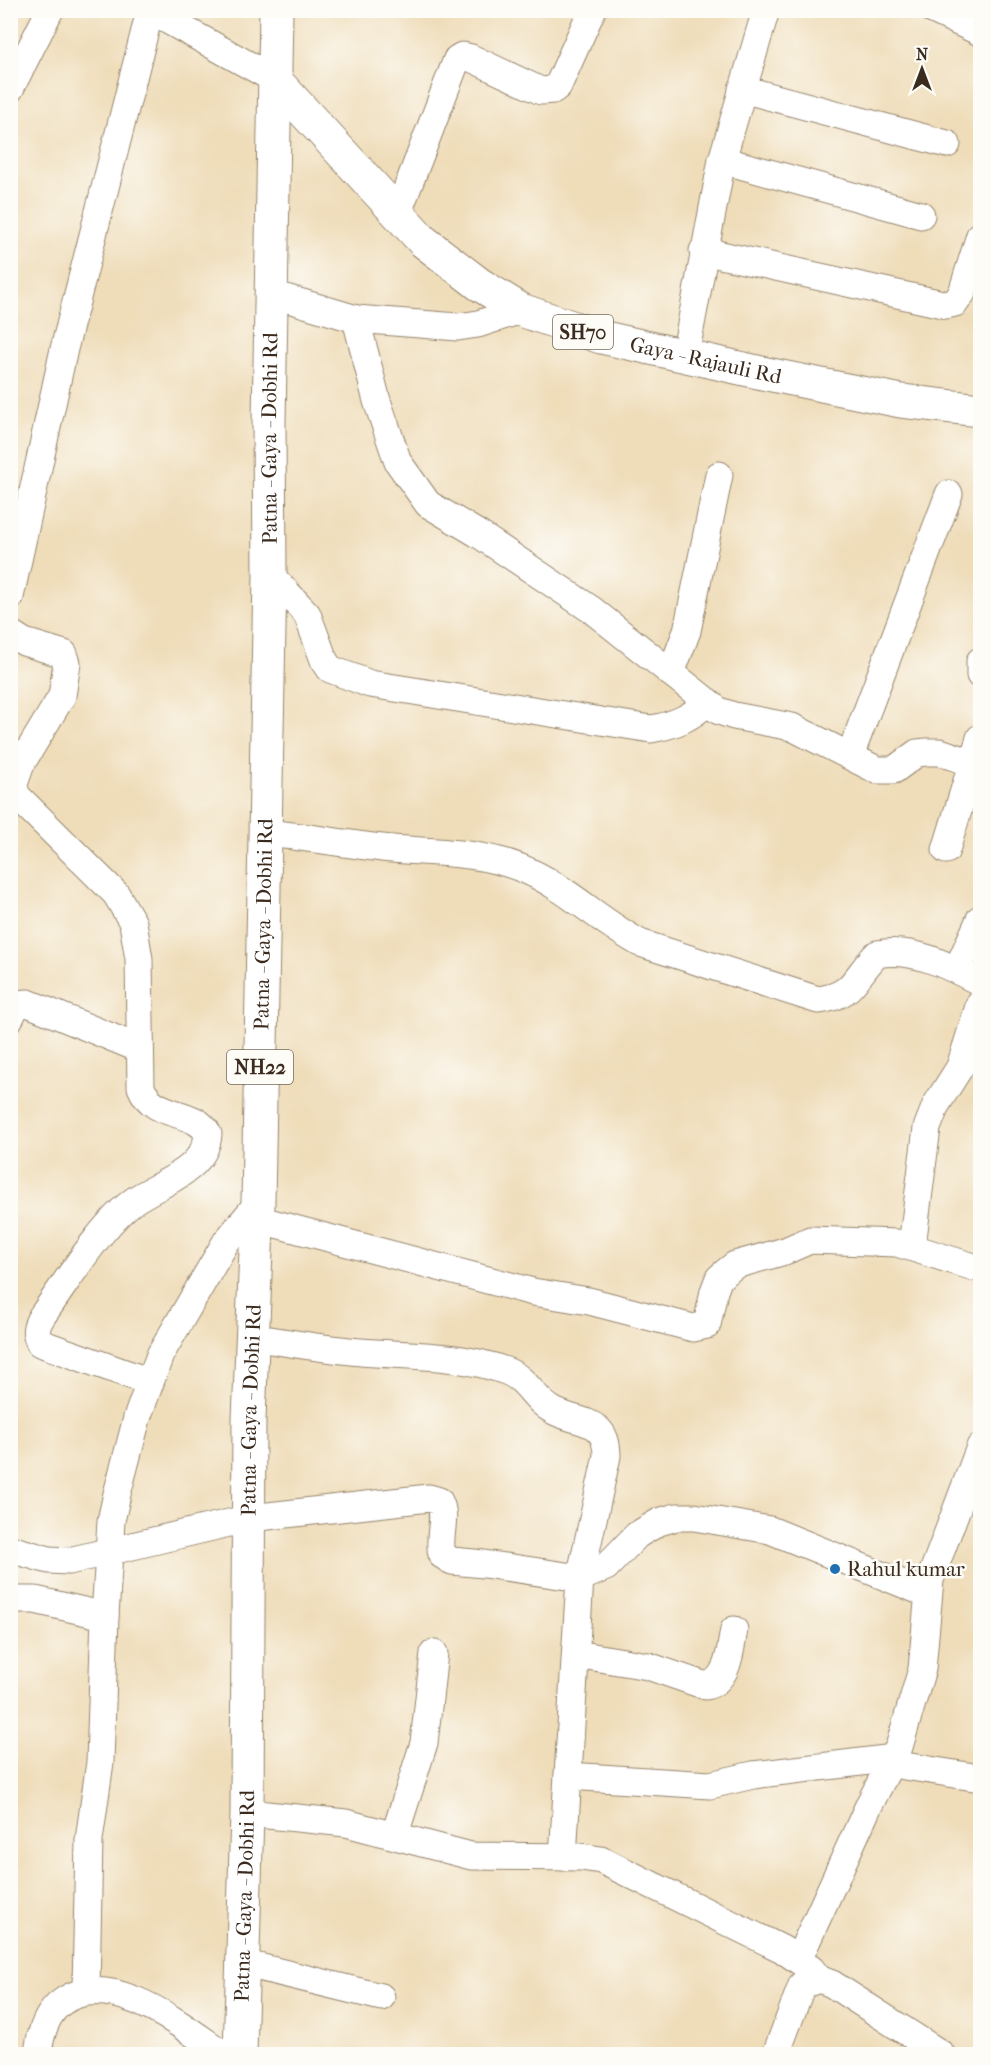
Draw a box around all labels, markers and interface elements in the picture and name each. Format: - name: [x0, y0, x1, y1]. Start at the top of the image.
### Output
- north arrow: [892, 39, 952, 99]
- text: N: [916, 45, 929, 64]
- road number: SH70: [553, 315, 613, 349]
- street label: Patna - Gaya - Dobhi Rd: [257, 332, 283, 544]
- street label: Gaya - Rajauli Rd: [628, 332, 784, 389]
- street label: Patna - Gaya - Dobhi Rd: [249, 818, 277, 1031]
- road number: NH22: [227, 1050, 293, 1084]
- street label: Patna - Gaya - Dobhi Rd: [237, 1303, 266, 1516]
- place label: Rahul kumar: [847, 1557, 965, 1581]
- marker: Rahul kumar: [828, 1562, 842, 1576]
- street label: Patna - Gaya - Dobhi Rd: [230, 1789, 259, 2002]

